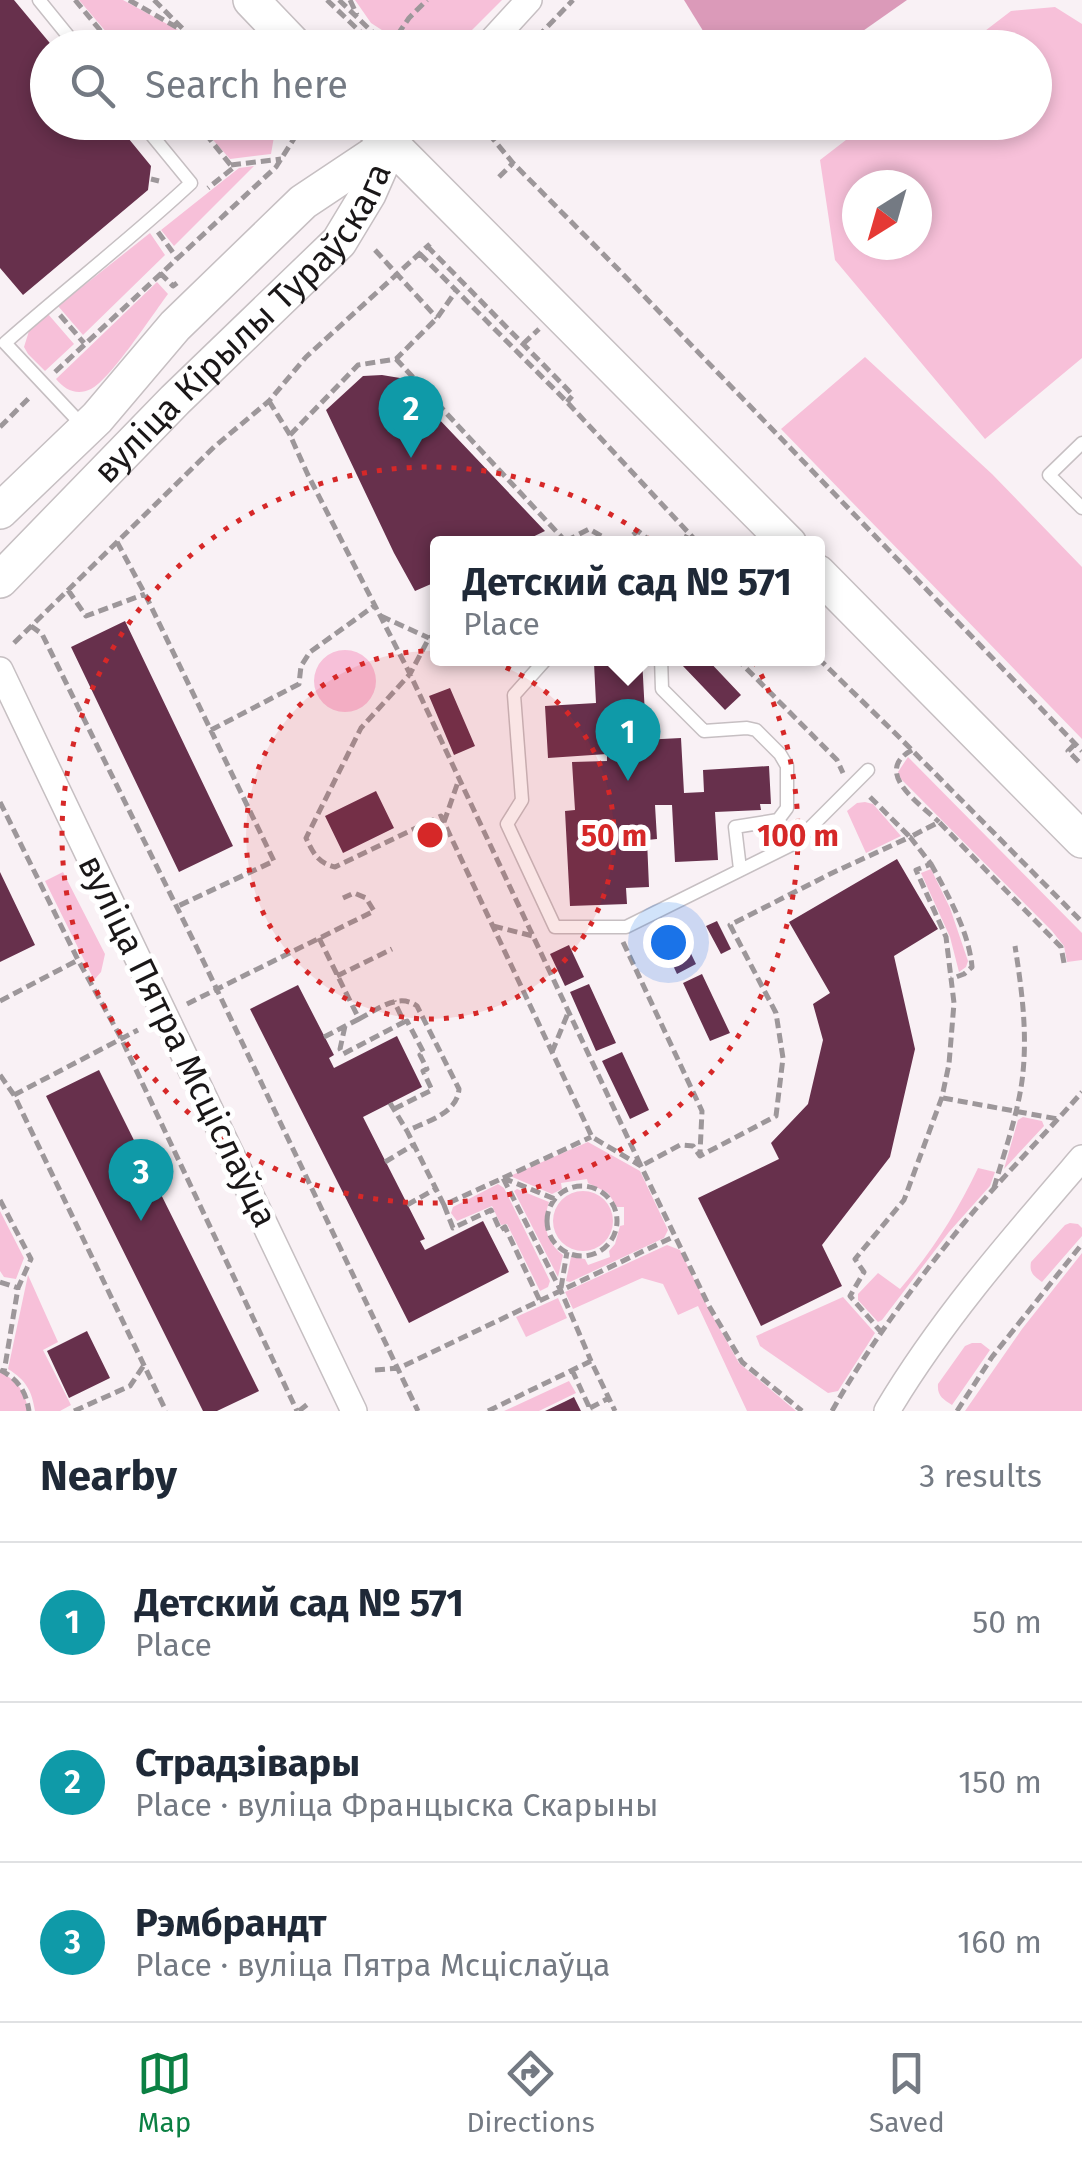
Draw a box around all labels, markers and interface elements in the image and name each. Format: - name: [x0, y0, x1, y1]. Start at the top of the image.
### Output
- search box: [30, 30, 1052, 140]
- icon: search: [65, 58, 120, 113]
- text: Search here: [145, 62, 348, 108]
- street label: вуліца Кірылы Тураўскага: [85, 156, 400, 492]
- north arrow: [842, 170, 932, 260]
- pin: 2: [378, 376, 444, 458]
- popup: [430, 536, 825, 666]
- text: Детский сад № 571: [463, 559, 792, 605]
- text: Place: [463, 605, 540, 643]
- pin: 1: [596, 698, 660, 781]
- centre of rings: [412, 817, 448, 853]
- text: 50 m: [581, 818, 647, 854]
- text: 100 m: [757, 818, 839, 854]
- street label: вуліца Пятра Мсціслаўца: [70, 848, 286, 1234]
- your location: [643, 917, 694, 968]
- pin: 3: [108, 1138, 174, 1221]
- text: Nearby: [40, 1451, 177, 1501]
- text: 3 results: [919, 1457, 1042, 1495]
- text: Детский сад № 571: [135, 1580, 464, 1626]
- text: 1: [65, 1603, 80, 1641]
- text: 50 m: [972, 1603, 1042, 1641]
- text: Place: [135, 1626, 212, 1664]
- text: Страдзівары: [135, 1740, 360, 1786]
- text: 2: [64, 1763, 81, 1801]
- text: 150 m: [958, 1763, 1042, 1801]
- text: Place · вуліца Францыска Скарыны: [135, 1786, 658, 1824]
- text: Рэмбрандт: [135, 1900, 326, 1946]
- text: 3: [64, 1923, 81, 1961]
- text: 160 m: [957, 1923, 1042, 1961]
- text: Place · вуліца Пятра Мсціслаўца: [135, 1946, 610, 1984]
- tab: Map: [137, 2046, 192, 2139]
- tab: Directions: [466, 2046, 595, 2139]
- tab: Saved: [869, 2046, 945, 2139]

